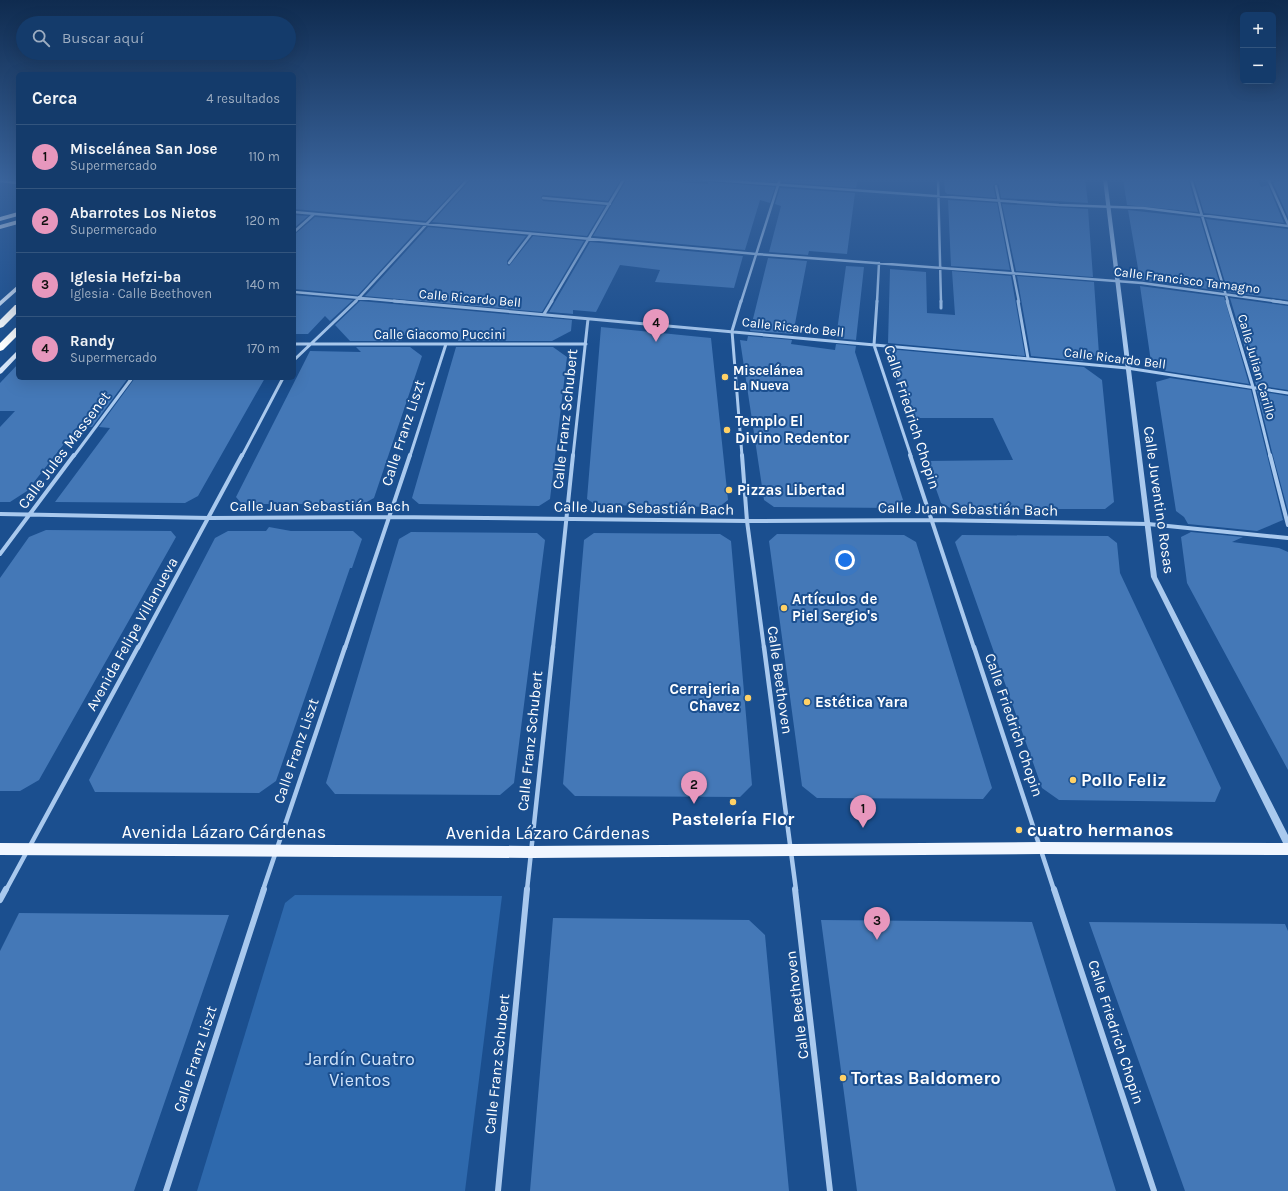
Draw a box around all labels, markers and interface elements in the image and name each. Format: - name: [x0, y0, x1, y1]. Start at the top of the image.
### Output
- map controls: [1240, 12, 1276, 84]
- button: +: [1240, 12, 1276, 48]
- search box: [16, 16, 296, 60]
- icon: search: [30, 27, 52, 49]
- text: Buscar aquí: [62, 29, 144, 47]
- button: −: [1240, 48, 1276, 84]
- text: Cerca: [32, 88, 77, 108]
- text: 4 resultados: [206, 91, 280, 106]
- text: Miscelánea San Jose: [70, 140, 218, 158]
- text: 1: [43, 149, 47, 164]
- text: 110 m: [248, 149, 280, 164]
- text: Supermercado: [70, 158, 157, 173]
- text: Abarrotes Los Nietos: [70, 204, 217, 222]
- text: 2: [41, 213, 49, 228]
- text: 120 m: [245, 213, 280, 228]
- text: Supermercado: [70, 222, 157, 237]
- street label: Calle Francisco Tamagno: [1113, 264, 1261, 296]
- text: Iglesia Hefzi-ba: [70, 268, 181, 286]
- text: 3: [41, 277, 49, 292]
- text: 140 m: [245, 277, 280, 292]
- text: Iglesia · Calle Beethoven: [70, 286, 212, 301]
- street label: Calle Ricardo Bell: [418, 286, 522, 310]
- pin: 4: [643, 309, 669, 342]
- street label: Calle Julian Carillo: [1235, 313, 1279, 421]
- street label: Calle Ricardo Bell: [741, 314, 845, 340]
- street label: Calle Giacomo Puccini: [374, 327, 506, 342]
- text: Randy: [70, 332, 115, 350]
- text: 4: [41, 341, 49, 356]
- text: 170 m: [247, 341, 280, 356]
- street label: Calle Friedrich Chopin: [880, 343, 944, 491]
- street label: Calle Ricardo Bell: [1063, 344, 1167, 372]
- street label: Calle Franz Schubert: [549, 348, 581, 490]
- text: Supermercado: [70, 350, 157, 365]
- place label: Miscelánea La Nueva: [733, 363, 803, 393]
- marker: Miscelánea La Nueva: [720, 372, 730, 382]
- street label: Calle Franz Liszt: [377, 377, 429, 488]
- street label: Calle Jules Massenet: [14, 387, 114, 512]
- place label: Templo El Divino Redentor: [735, 412, 849, 447]
- marker: Templo El Divino Redentor: [722, 425, 732, 435]
- street label: Calle Juventino Rosas: [1140, 425, 1178, 575]
- place label: Pizzas Libertad: [737, 481, 845, 499]
- marker: Pizzas Libertad: [724, 485, 734, 495]
- street label: Calle Juan Sebastián Bach: [230, 497, 410, 515]
- street label: Calle Juan Sebastián Bach: [554, 497, 734, 519]
- street label: Calle Juan Sebastián Bach: [878, 498, 1058, 520]
- your location: [835, 550, 855, 570]
- street label: Avenida Felipe Villanueva: [82, 554, 182, 714]
- place label: Artículos de Piel Sergio's: [792, 590, 878, 625]
- marker: Artículos de Piel Sergio's: [779, 603, 789, 613]
- street label: Calle Beethoven: [764, 625, 796, 735]
- street label: Calle Friedrich Chopin: [981, 651, 1047, 799]
- street label: Calle Franz Schubert: [514, 670, 546, 812]
- place label: Cerrajeria Chavez: [669, 680, 740, 715]
- marker: Cerrajeria Chavez: [743, 693, 753, 703]
- place label: Estética Yara: [815, 693, 908, 711]
- street label: Calle Franz Liszt: [270, 695, 323, 806]
- marker: Estética Yara: [802, 697, 812, 707]
- place label: Pollo Feliz: [1081, 769, 1166, 791]
- pin: 2: [681, 771, 707, 804]
- marker: Pollo Feliz: [1068, 775, 1078, 785]
- pin: 1: [850, 795, 876, 828]
- marker: Pastelería Flor: [728, 797, 738, 807]
- place label: Pastelería Flor: [672, 808, 794, 830]
- place label: cuatro hermanos: [1027, 819, 1174, 841]
- street label: Avenida Lázaro Cárdenas: [122, 821, 326, 843]
- street label: Avenida Lázaro Cárdenas: [446, 822, 650, 844]
- marker: cuatro hermanos: [1014, 825, 1024, 835]
- pin: 3: [864, 907, 890, 940]
- street label: Calle Beethoven: [781, 950, 813, 1060]
- street label: Calle Friedrich Chopin: [1084, 958, 1148, 1106]
- street label: Calle Franz Schubert: [481, 993, 513, 1135]
- street label: Calle Franz Liszt: [169, 1003, 221, 1114]
- park label: Jardín Cuatro Vientos: [305, 1048, 415, 1091]
- place label: Tortas Baldomero: [851, 1067, 1001, 1089]
- marker: Tortas Baldomero: [838, 1073, 848, 1083]

